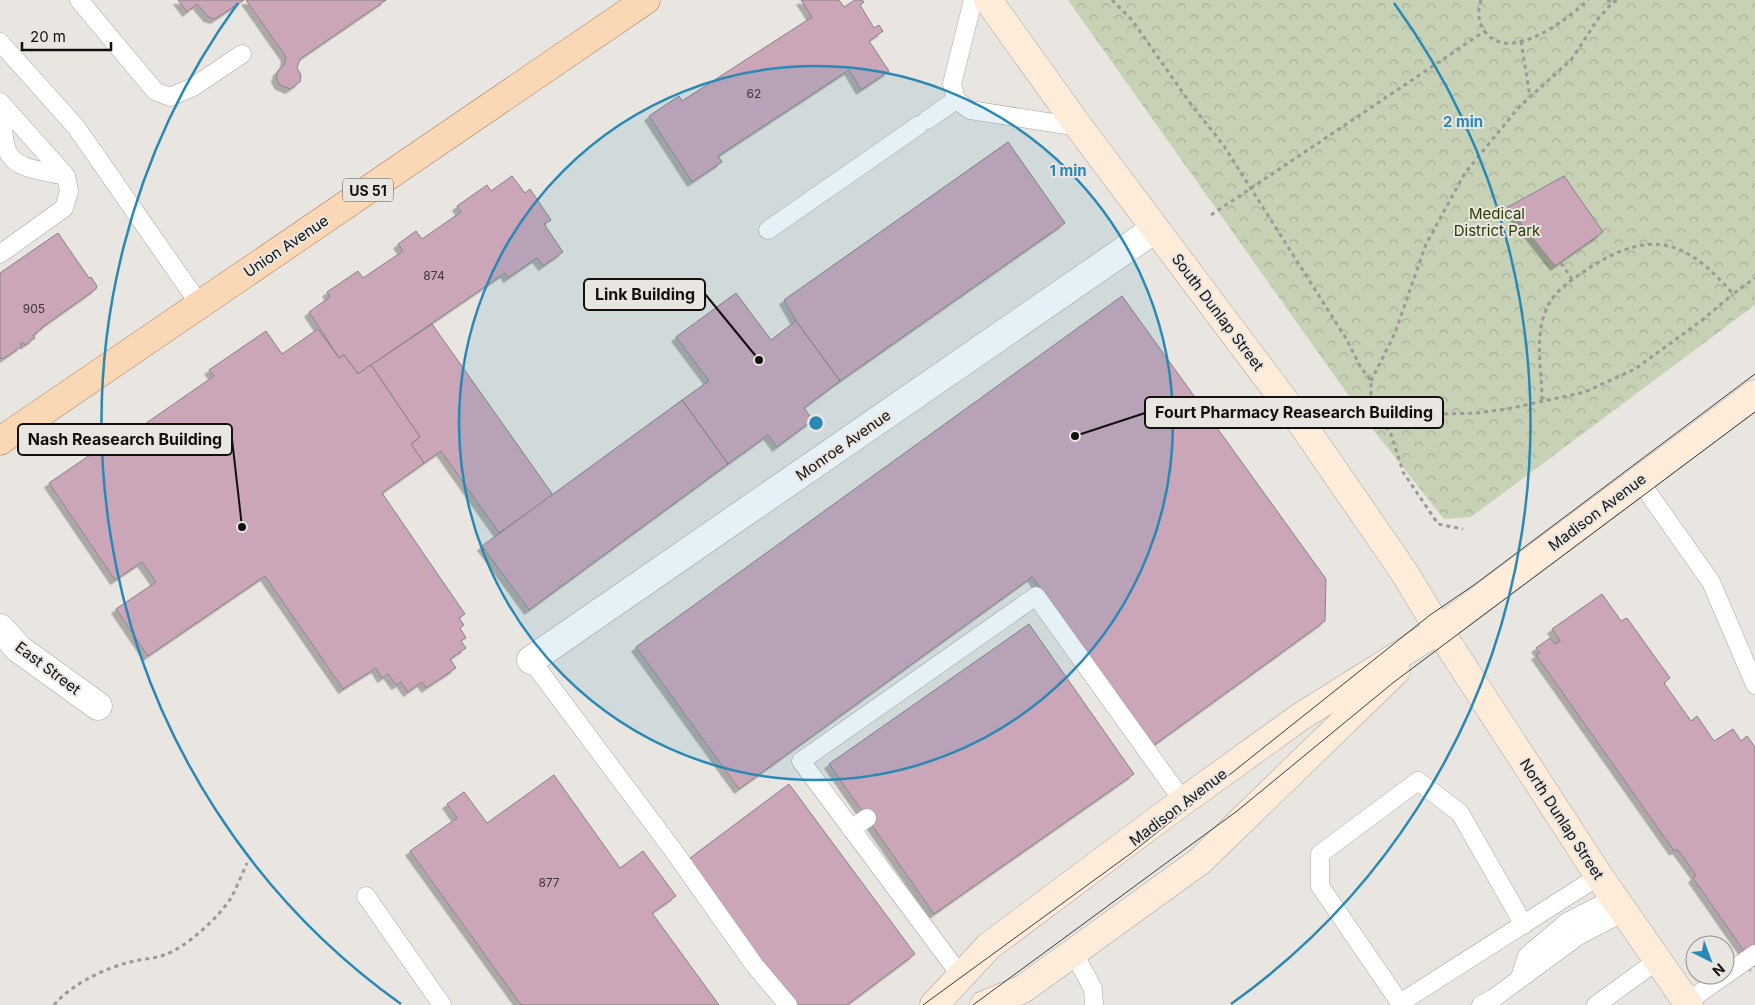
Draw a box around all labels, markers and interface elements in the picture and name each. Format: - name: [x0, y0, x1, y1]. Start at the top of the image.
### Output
- scale bar: [22, 20, 111, 52]
- text: 20 m: [30, 27, 66, 46]
- house number: 62: [747, 86, 761, 101]
- text: 2 min: [1443, 112, 1483, 131]
- text: 1 min: [1049, 161, 1087, 180]
- road number: US 51: [343, 178, 393, 202]
- park label: Medical District Park: [1454, 204, 1541, 240]
- street label: Union Avenue: [240, 211, 332, 281]
- street label: South Dunlap Street: [1168, 250, 1268, 374]
- house number: 874: [423, 268, 445, 283]
- callout: Link Building: [584, 279, 705, 310]
- text: Link Building: [595, 284, 695, 304]
- house number: 905: [23, 301, 45, 316]
- callout: Fourt Pharmacy Reasearch Building: [1145, 397, 1443, 428]
- text: Fourt Pharmacy Reasearch Building: [1155, 402, 1433, 422]
- street label: Monroe Avenue: [792, 405, 894, 485]
- centre of rings: [807, 414, 825, 432]
- callout: Nash Reasearch Building: [18, 424, 232, 455]
- text: Nash Reasearch Building: [28, 429, 222, 449]
- street label: Madison Avenue: [1544, 469, 1650, 555]
- street label: East Street: [12, 637, 84, 699]
- street label: North Dunlap Street: [1516, 755, 1608, 883]
- street label: Madison Avenue: [1125, 764, 1231, 850]
- house number: 877: [538, 875, 560, 890]
- north arrow: [1685, 935, 1735, 985]
- text: N: [1709, 960, 1729, 980]

